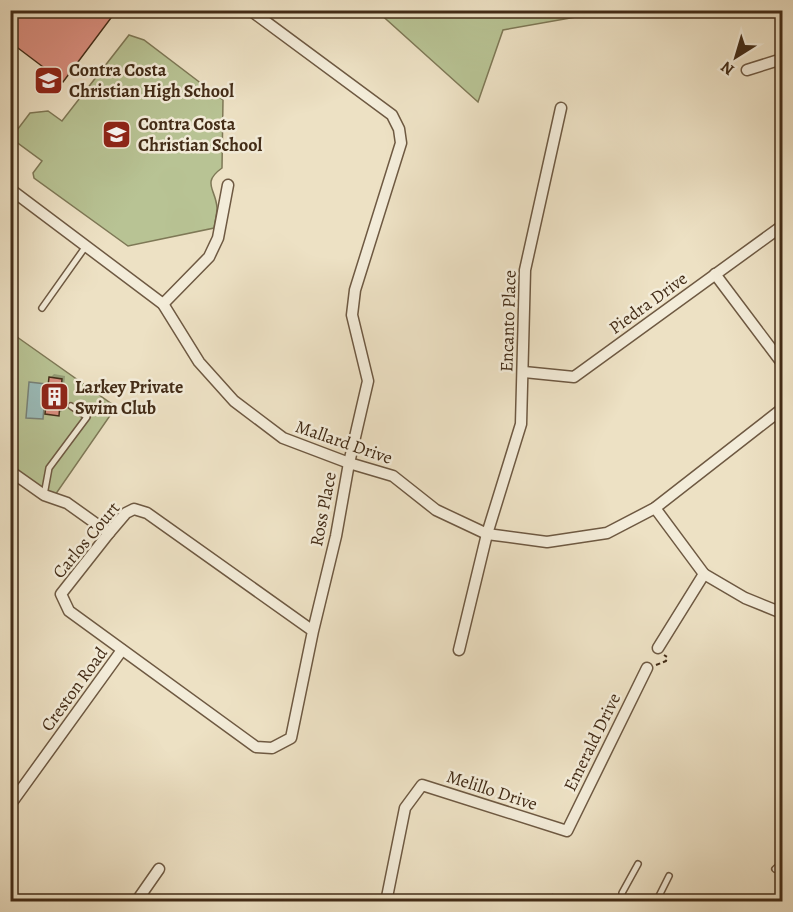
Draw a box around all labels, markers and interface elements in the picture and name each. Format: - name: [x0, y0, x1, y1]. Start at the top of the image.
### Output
- north arrow: [706, 27, 766, 87]
- text: N: [716, 56, 739, 80]
- place label: Contra Costa Christian High School: [69, 58, 234, 103]
- school or university icon: Contra Costa Christian High School: [32, 64, 64, 96]
- place label: Contra Costa Christian School: [138, 112, 263, 157]
- school or university icon: Contra Costa Christian School: [101, 118, 133, 150]
- street label: Piedra Drive: [604, 266, 692, 340]
- street label: Encanto Place: [494, 269, 522, 373]
- place label: Larkey Private Swim Club: [75, 375, 183, 420]
- building icon: Larkey Private Swim Club: [38, 381, 70, 413]
- street label: Mallard Drive: [292, 414, 396, 470]
- street label: Ross Place: [304, 470, 342, 548]
- street label: Carlos Court: [47, 497, 125, 583]
- street label: Creston Road: [35, 642, 113, 736]
- street label: Emerald Drive: [558, 689, 626, 795]
- street label: Melillo Drive: [444, 764, 540, 816]

